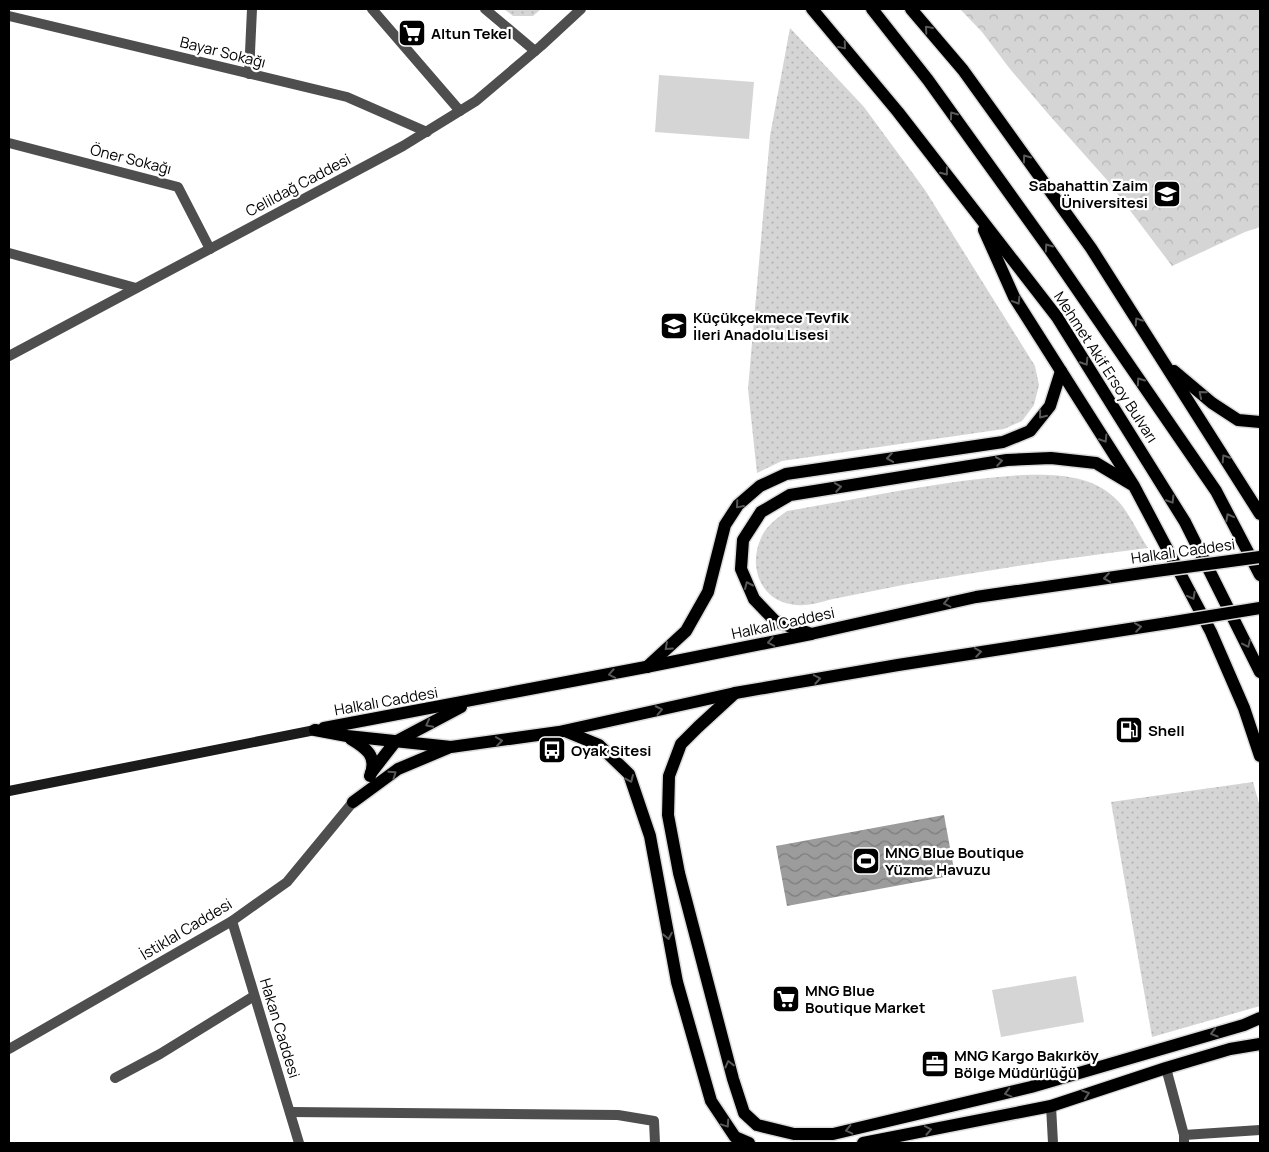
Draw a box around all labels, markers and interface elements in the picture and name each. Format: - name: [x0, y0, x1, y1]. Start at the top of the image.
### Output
- supermarket icon: Altun Tekel: [397, 18, 427, 48]
- place label: Altun Tekel: [431, 23, 512, 44]
- one-way arrow: [925, 26, 934, 35]
- street label: Bayar Sokağı: [178, 31, 268, 73]
- one-way arrow: [838, 40, 846, 49]
- one-way arrow: [950, 111, 959, 121]
- street label: Öner Sokağı: [88, 139, 174, 179]
- street label: Celildağ Caddesi: [242, 148, 354, 222]
- one-way arrow: [1024, 155, 1032, 164]
- one-way arrow: [940, 166, 948, 175]
- place label: Sabahattin Zaim Üniversitesi: [1029, 175, 1148, 213]
- school or university icon: Sabahattin Zaim Üniversitesi: [1152, 179, 1182, 209]
- one-way arrow: [1045, 243, 1054, 253]
- street label: Mehmet Akif Ersoy Bulvarı: [1049, 287, 1163, 447]
- one-way arrow: [1011, 296, 1021, 305]
- place label: Küçükçekmece Tevfik İleri Anadolu Lisesi: [693, 307, 850, 345]
- school or university icon: Küçükçekmece Tevfik İleri Anadolu Lisesi: [659, 311, 689, 341]
- one-way arrow: [1134, 318, 1144, 327]
- one-way arrow: [1079, 357, 1089, 366]
- one-way arrow: [1137, 377, 1146, 387]
- one-way arrow: [1199, 391, 1208, 400]
- one-way arrow: [1038, 410, 1047, 419]
- one-way arrow: [1097, 433, 1107, 442]
- one-way arrow: [886, 453, 895, 463]
- one-way arrow: [1222, 454, 1231, 463]
- one-way arrow: [995, 456, 1003, 467]
- one-way arrow: [834, 483, 843, 493]
- one-way arrow: [1165, 494, 1174, 504]
- one-way arrow: [736, 500, 745, 509]
- one-way arrow: [1225, 513, 1235, 522]
- street label: Halkalı Caddesi: [1130, 533, 1236, 569]
- one-way arrow: [1103, 572, 1111, 583]
- one-way arrow: [743, 581, 754, 590]
- one-way arrow: [1186, 590, 1196, 599]
- one-way arrow: [943, 597, 951, 608]
- street label: Halkalı Caddesi: [730, 602, 836, 644]
- one-way arrow: [1134, 623, 1143, 633]
- one-way arrow: [767, 636, 776, 647]
- one-way arrow: [1240, 639, 1251, 648]
- one-way arrow: [665, 642, 674, 651]
- one-way arrow: [974, 647, 982, 658]
- one-way arrow: [607, 668, 616, 679]
- one-way arrow: [813, 674, 822, 684]
- street label: Halkalı Caddesi: [333, 682, 439, 720]
- one-way arrow: [654, 705, 663, 716]
- fuel station icon: Shell: [1114, 715, 1144, 745]
- one-way arrow: [425, 718, 434, 728]
- place label: Shell: [1148, 720, 1185, 741]
- bus stop icon: Oyak Sitesi: [537, 735, 567, 765]
- one-way arrow: [495, 736, 503, 746]
- place label: Oyak Sitesi: [571, 740, 652, 761]
- one-way arrow: [387, 771, 396, 780]
- one-way arrow: [623, 774, 634, 783]
- place label: MNG Blue Boutique Yüzme Havuzu: [885, 842, 1024, 880]
- sports icon: MNG Blue Boutique Yüzme Havuzu: [851, 846, 881, 876]
- street label: İstiklal Caddesi: [136, 893, 236, 965]
- one-way arrow: [663, 932, 673, 941]
- street label: Hakan Caddesi: [255, 976, 305, 1080]
- place label: MNG Blue Boutique Market: [805, 980, 925, 1018]
- supermarket icon: MNG Blue Boutique Market: [771, 984, 801, 1014]
- one-way arrow: [1210, 1028, 1219, 1038]
- place label: MNG Kargo Bakırköy Bölge Müdürlüğü: [954, 1045, 1099, 1083]
- office icon: MNG Kargo Bakırköy Bölge Müdürlüğü: [920, 1049, 950, 1079]
- one-way arrow: [724, 1060, 734, 1068]
- one-way arrow: [1004, 1088, 1012, 1098]
- one-way arrow: [1081, 1090, 1090, 1100]
- one-way arrow: [720, 1118, 729, 1128]
- one-way arrow: [845, 1124, 854, 1135]
- one-way arrow: [923, 1126, 932, 1136]

